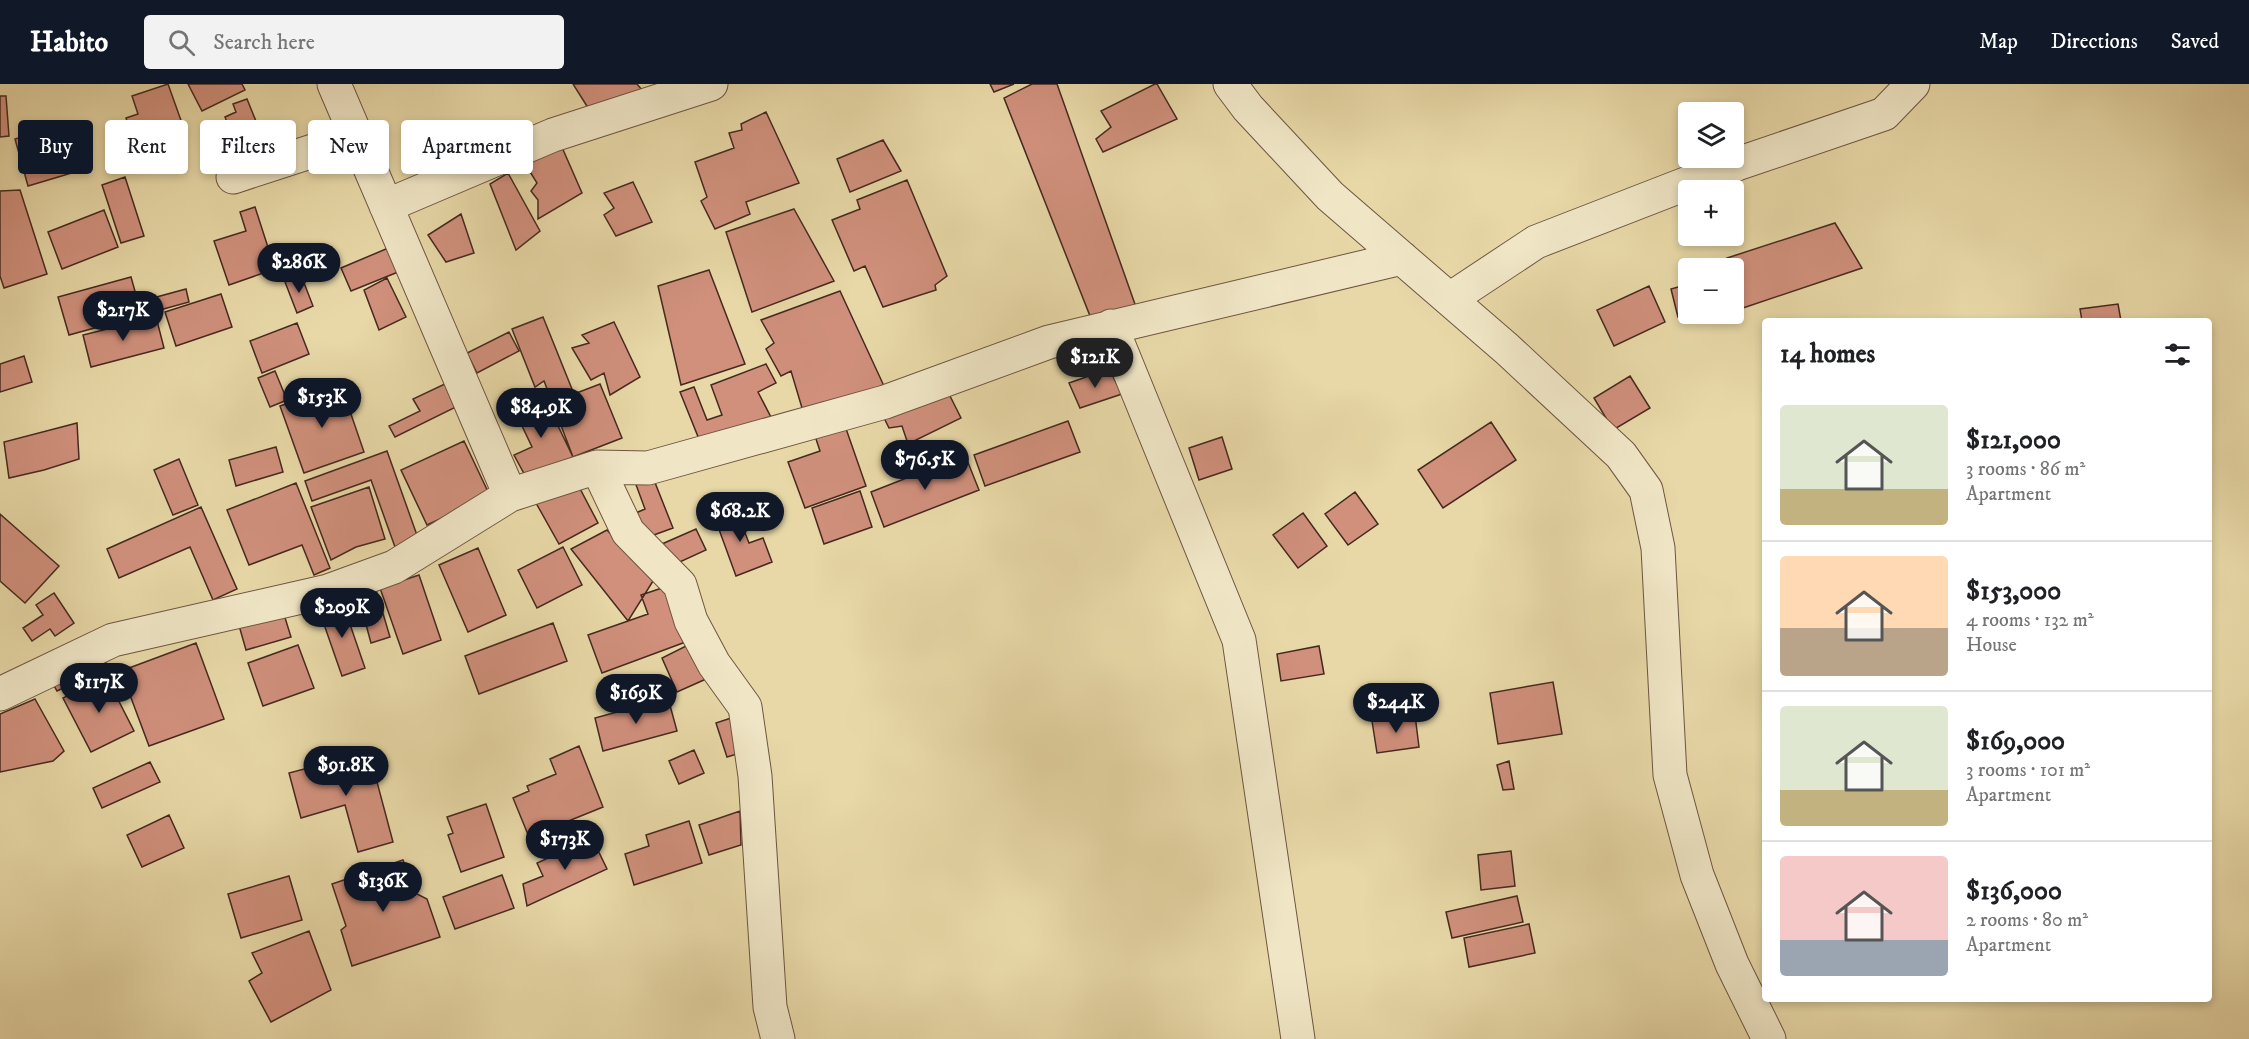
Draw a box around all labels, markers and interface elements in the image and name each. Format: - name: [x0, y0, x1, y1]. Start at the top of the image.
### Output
- search box: [144, 15, 564, 69]
- text: Habito: [30, 25, 108, 60]
- icon: search: [165, 26, 198, 59]
- text: Search here: [213, 29, 315, 56]
- text: Map: [1979, 29, 2018, 55]
- text: Directions: [2051, 29, 2138, 55]
- text: Saved: [2171, 29, 2219, 55]
- map controls: [1678, 102, 1744, 324]
- button: layers: [1678, 102, 1744, 168]
- chip: Buy: [18, 120, 93, 174]
- chip: Rent: [105, 120, 188, 174]
- chip: Filters: [200, 120, 296, 174]
- chip: New: [308, 120, 389, 174]
- chip: Apartment: [401, 120, 533, 174]
- button: +: [1678, 180, 1744, 246]
- pin: $286K: [257, 243, 341, 294]
- text: $286K: [271, 250, 327, 275]
- button: −: [1678, 258, 1744, 324]
- pin: $217K: [81, 291, 165, 342]
- text: $217K: [97, 298, 149, 323]
- pin: $121K: [1053, 338, 1137, 389]
- text: 14 homes: [1780, 338, 1875, 371]
- icon: filters: [2161, 338, 2194, 371]
- text: $121K: [1070, 345, 1120, 370]
- pin: $153K: [280, 378, 364, 429]
- text: $153K: [297, 385, 347, 410]
- pin: $84.9K: [492, 388, 590, 439]
- text: $84.9K: [510, 395, 572, 420]
- text: $121,000: [1966, 424, 2061, 457]
- icon: home: [1828, 429, 1900, 501]
- pin: $76.5K: [876, 440, 974, 491]
- text: $76.5K: [895, 447, 955, 472]
- text: 3 rooms · 86 m²: [1966, 457, 2085, 482]
- text: Apartment: [1966, 482, 2051, 507]
- pin: $68.2K: [691, 492, 789, 543]
- text: $68.2K: [710, 499, 770, 524]
- text: $153,000: [1966, 575, 2061, 608]
- icon: home: [1828, 580, 1900, 652]
- pin: $209K: [300, 588, 384, 639]
- text: $209K: [314, 595, 370, 620]
- text: 4 rooms · 132 m²: [1966, 608, 2094, 633]
- text: House: [1966, 633, 2017, 658]
- pin: $117K: [57, 663, 141, 714]
- text: $117K: [74, 670, 124, 695]
- pin: $169K: [594, 674, 678, 725]
- text: $169K: [610, 681, 662, 706]
- pin: $244K: [1354, 683, 1438, 734]
- text: $244K: [1367, 690, 1425, 715]
- text: $169,000: [1966, 725, 2065, 758]
- icon: home: [1828, 730, 1900, 802]
- pin: $91.8K: [297, 746, 395, 797]
- text: $91.8K: [318, 753, 374, 778]
- text: 3 rooms · 101 m²: [1966, 758, 2090, 783]
- text: Apartment: [1966, 783, 2051, 808]
- pin: $173K: [523, 820, 607, 871]
- text: $173K: [540, 827, 590, 852]
- pin: $136K: [341, 862, 425, 913]
- text: $136K: [358, 869, 408, 894]
- text: $136,000: [1966, 875, 2062, 908]
- icon: home: [1828, 880, 1900, 952]
- text: 2 rooms · 80 m²: [1966, 908, 2088, 933]
- text: Apartment: [1966, 933, 2051, 958]

